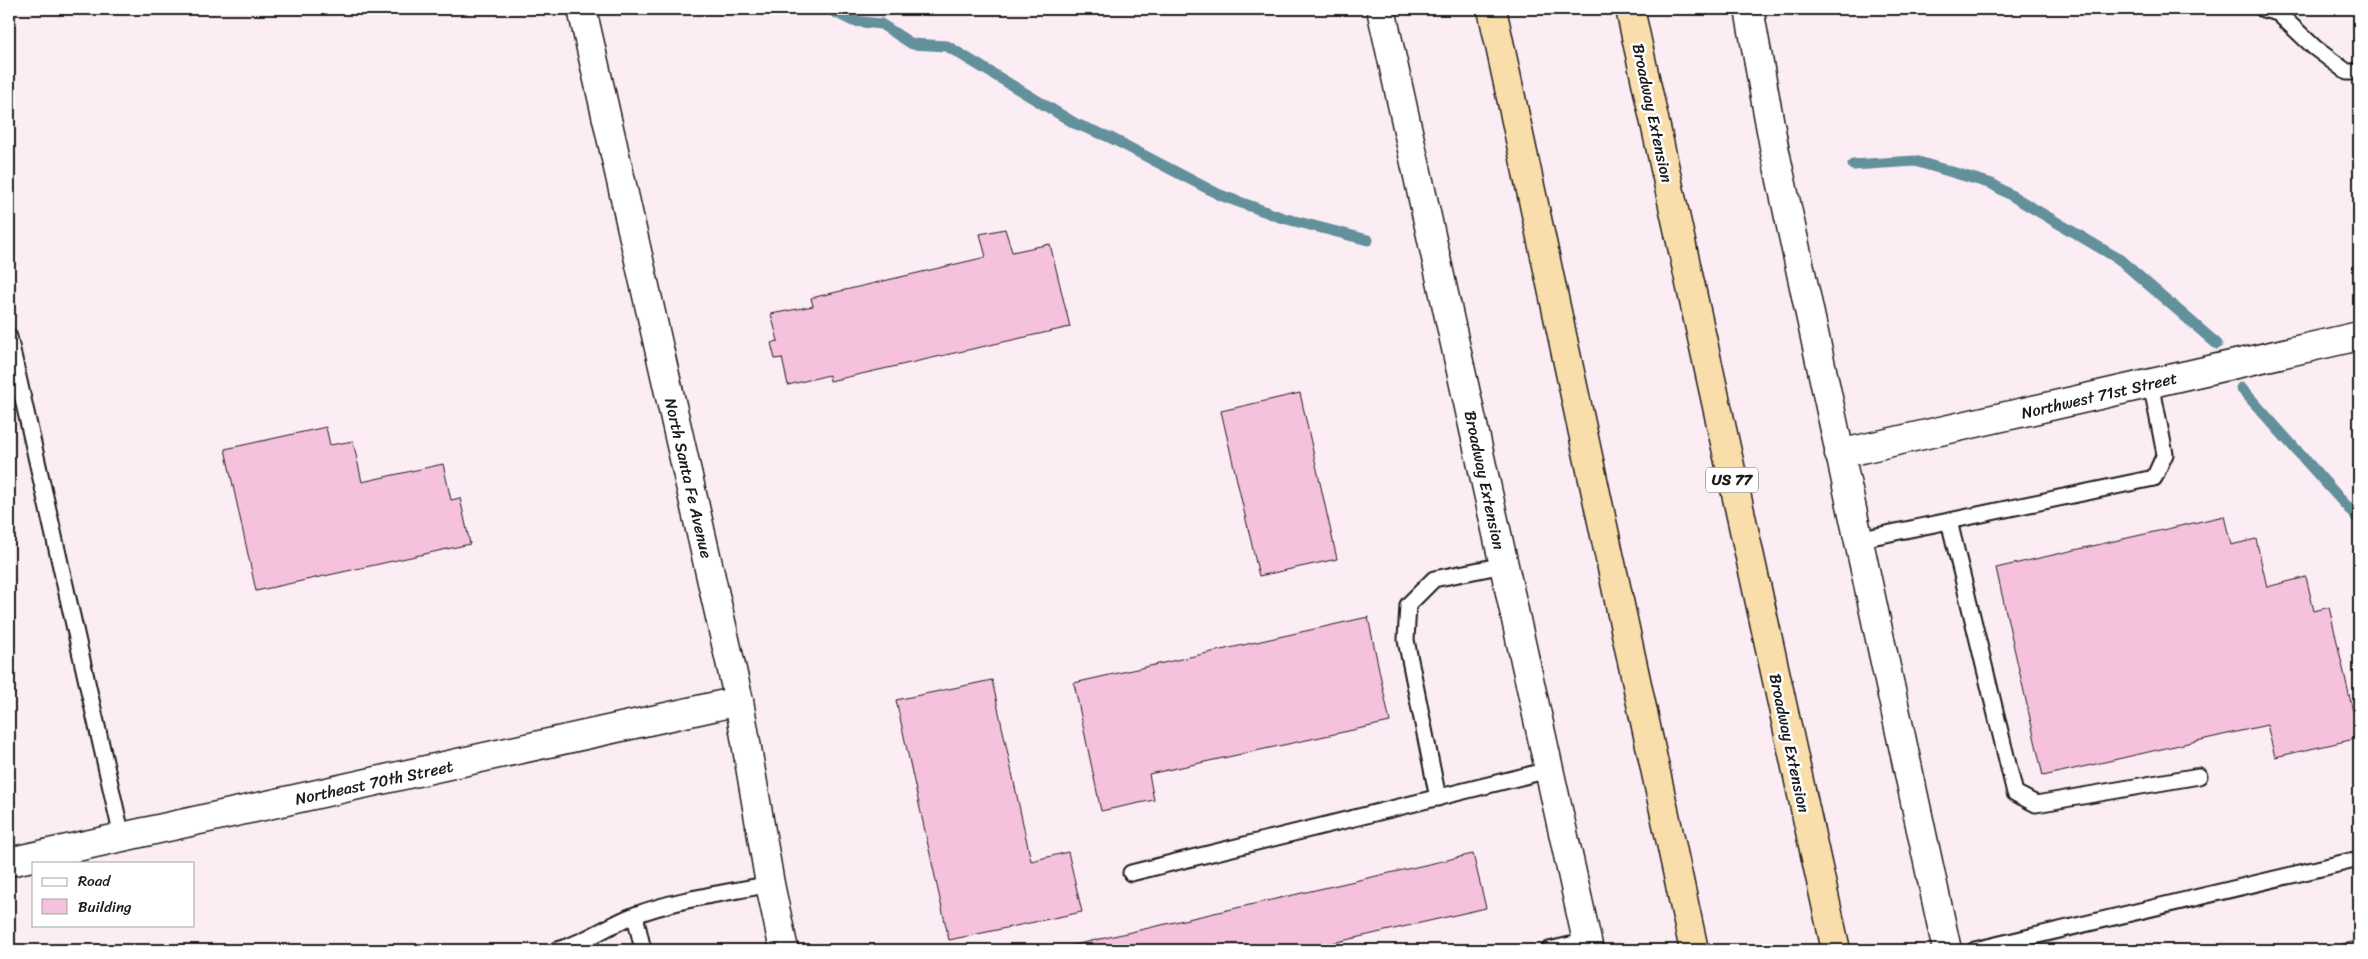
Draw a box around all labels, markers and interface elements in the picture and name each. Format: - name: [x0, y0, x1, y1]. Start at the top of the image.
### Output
- street label: Broadway Extension: [1624, 41, 1681, 186]
- street label: Northwest 71st Street: [2018, 363, 2180, 428]
- street label: North Santa Fe Avenue: [656, 395, 721, 561]
- street label: Broadway Extension: [1456, 408, 1513, 553]
- road number: US 77: [1706, 468, 1758, 492]
- street label: Broadway Extension: [1761, 671, 1818, 816]
- street label: Northeast 70th Street: [292, 752, 456, 813]
- legend: [32, 862, 195, 926]
- text: Road: [78, 868, 111, 894]
- text: Building: [78, 894, 132, 920]

